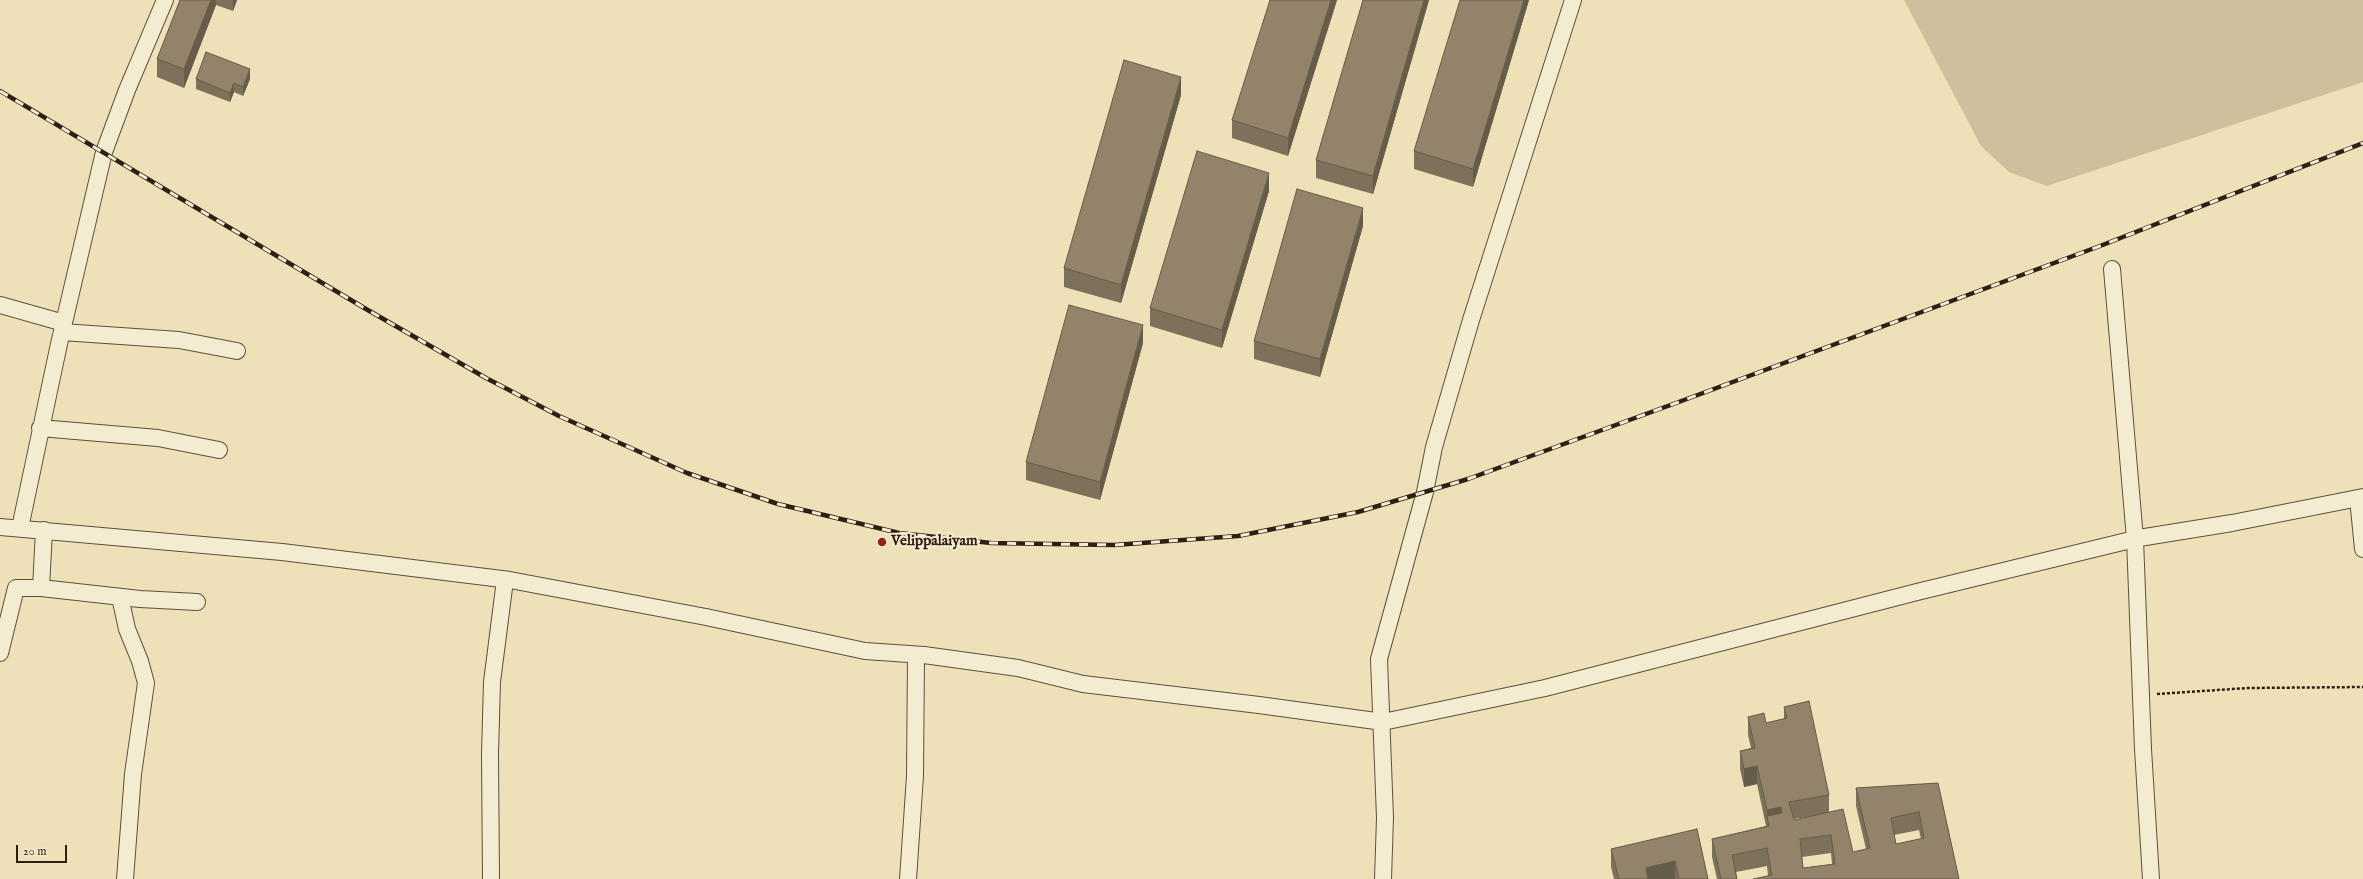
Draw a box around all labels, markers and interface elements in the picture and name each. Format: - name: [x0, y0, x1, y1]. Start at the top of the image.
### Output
- place label: Velippalaiyam: [891, 533, 978, 551]
- marker: Velippalaiyam: [876, 536, 888, 548]
- scale bar: [18, 837, 69, 863]
- text: 20 m: [23, 844, 46, 859]

